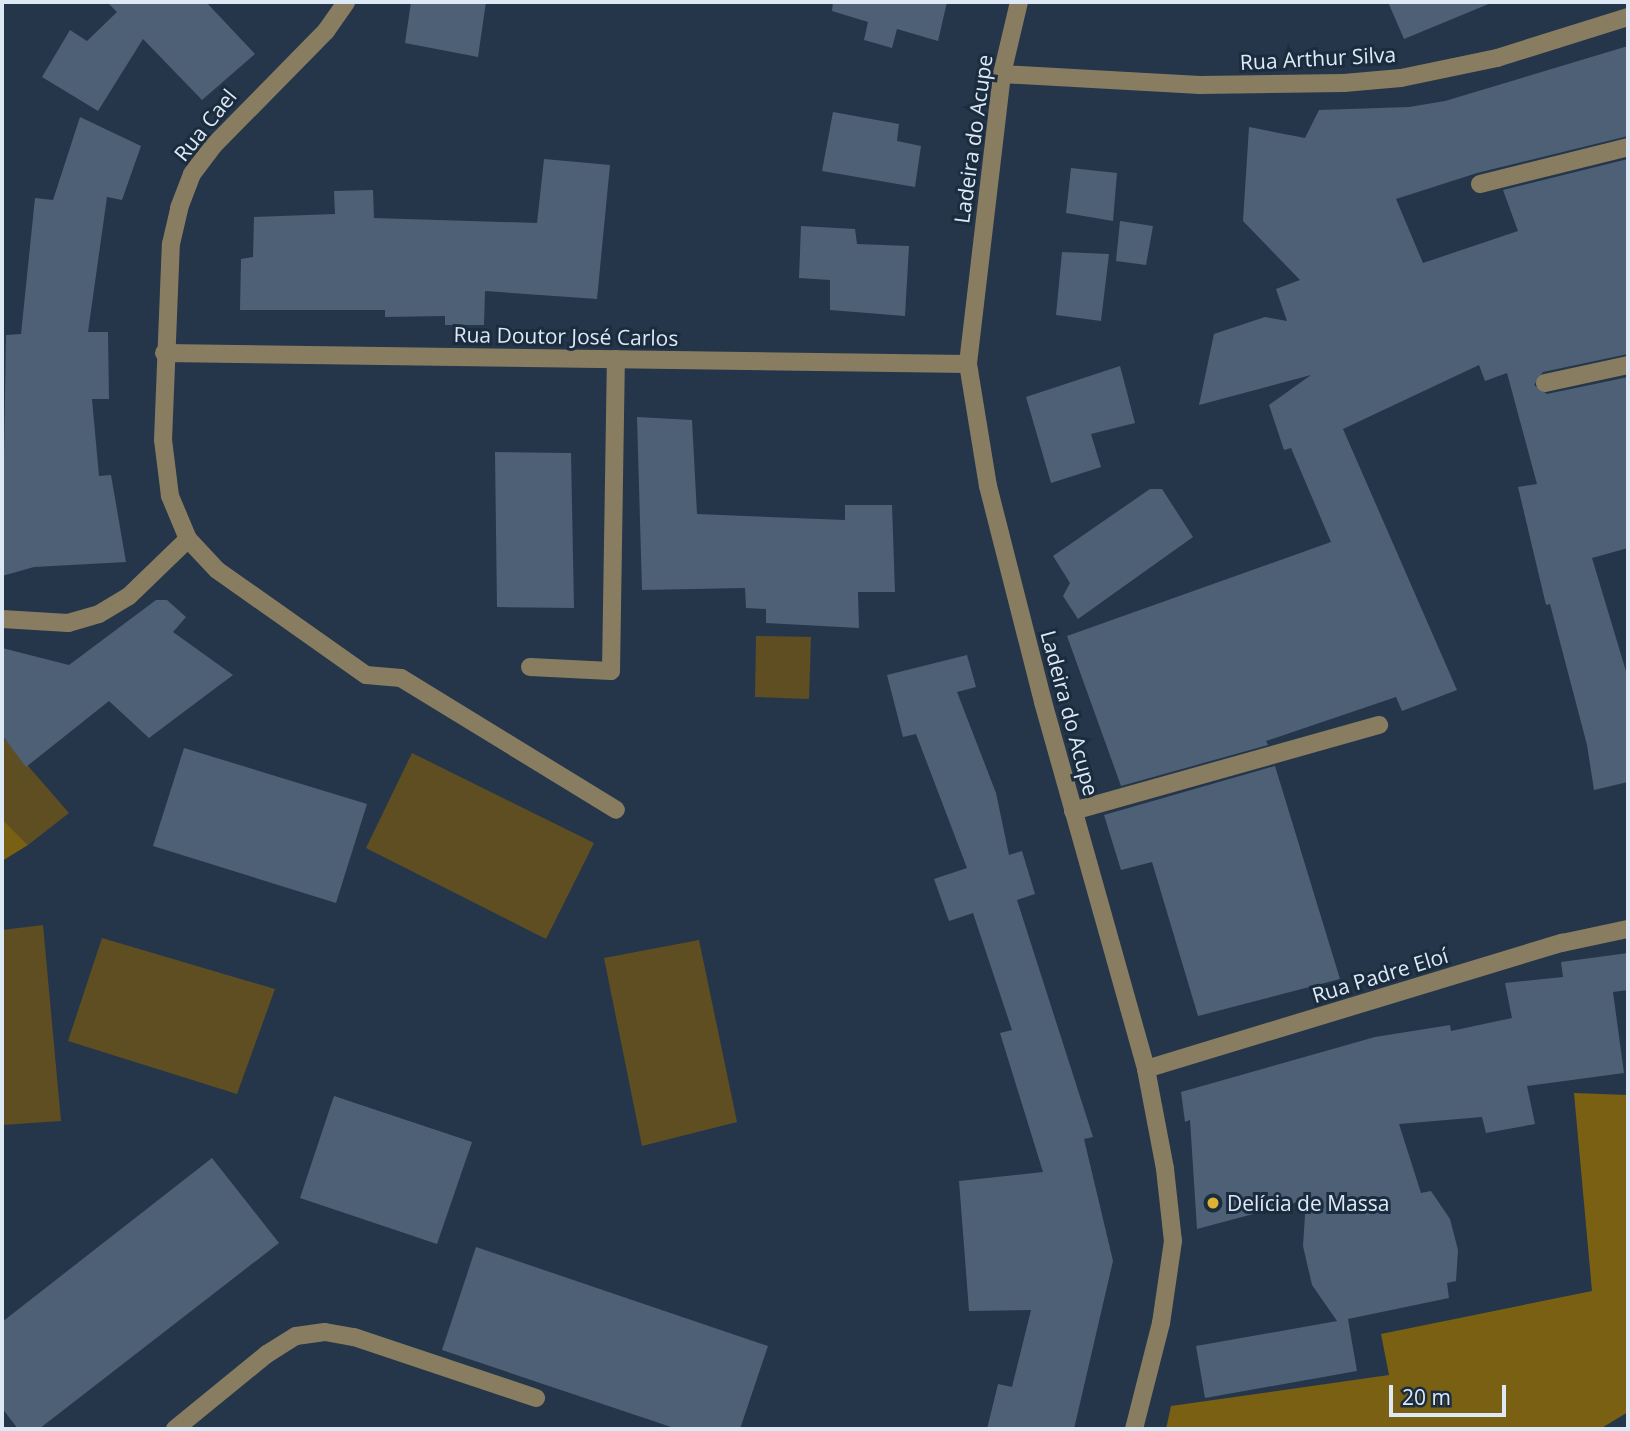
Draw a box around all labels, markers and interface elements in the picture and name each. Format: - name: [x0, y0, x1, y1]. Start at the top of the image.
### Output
- street label: Rua Arthur Silva: [1239, 41, 1397, 75]
- street label: Ladeira do Acupe: [949, 53, 997, 225]
- street label: Rua Cael: [168, 84, 242, 166]
- street label: Rua Doutor José Carlos: [453, 321, 679, 351]
- street label: Ladeira do Acupe: [1036, 628, 1104, 798]
- street label: Rua Padre Eloí: [1309, 942, 1451, 1008]
- place label: Delícia de Massa: [1227, 1190, 1389, 1216]
- marker: Delícia de Massa: [1205, 1195, 1221, 1211]
- scale bar: [1392, 1372, 1509, 1416]
- text: 20 m: [1402, 1383, 1451, 1411]

